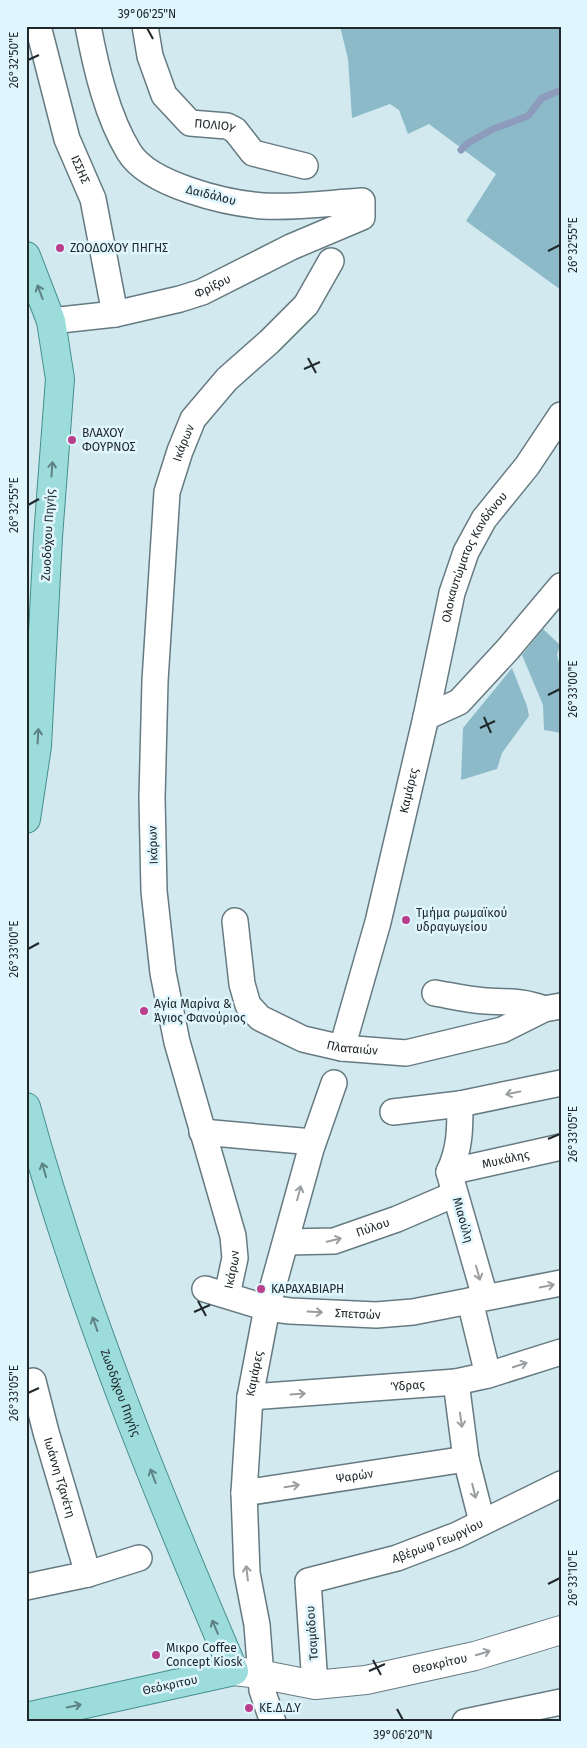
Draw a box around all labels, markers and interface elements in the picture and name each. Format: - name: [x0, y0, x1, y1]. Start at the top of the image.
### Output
- text: 39°06'25"N: [118, 7, 176, 21]
- text: 26°32'50"E: [7, 32, 21, 88]
- street label: ΠΟΛΙΟΥ: [194, 116, 238, 136]
- street label: ΙΣΣΗΣ: [68, 153, 93, 186]
- street label: Δαιδάλου: [185, 182, 238, 208]
- text: 26°32'55"E: [566, 217, 580, 273]
- place label: ΖΩΟΔΟΧΟΥ ΠΗΓΗΣ: [70, 241, 168, 255]
- marker: ΖΩΟΔΟΧΟΥ ΠΗΓΗΣ: [54, 242, 66, 254]
- street label: Φρίξου: [193, 272, 233, 301]
- one-way arrow: [35, 285, 44, 300]
- street label: Ικάρων: [170, 422, 197, 463]
- place label: ΒΛΑΧΟΥ ΦΟΥΡΝΟΣ: [82, 426, 136, 454]
- marker: ΒΛΑΧΟΥ ΦΟΥΡΝΟΣ: [66, 434, 78, 446]
- one-way arrow: [48, 461, 57, 477]
- text: 26°32'55"E: [7, 477, 21, 533]
- street label: Ζωοδόχου Πηγής: [39, 488, 57, 581]
- street label: Ολοκαυτώματος Κανδάνου: [439, 489, 510, 624]
- text: 26°33'00"E: [566, 660, 580, 718]
- one-way arrow: [33, 728, 42, 744]
- street label: Καμάρες: [397, 766, 421, 815]
- street label: Ικάρων: [145, 825, 161, 865]
- place label: Τμήμα ρωμαϊκού υδραγωγείου: [416, 906, 508, 934]
- marker: Τμήμα ρωμαϊκού υδραγωγείου: [400, 914, 412, 926]
- text: 26°33'00"E: [7, 920, 21, 978]
- place label: Αγία Μαρίνα & Άγιος Φανούριος: [154, 997, 246, 1025]
- marker: Αγία Μαρίνα & Άγιος Φανούριος: [138, 1005, 150, 1017]
- street label: Πλαταιών: [325, 1038, 379, 1058]
- one-way arrow: [506, 1089, 522, 1098]
- text: 26°33'05"E: [566, 1106, 580, 1162]
- street label: Μυκάλης: [481, 1147, 531, 1171]
- one-way arrow: [38, 1163, 48, 1179]
- one-way arrow: [295, 1186, 304, 1202]
- street label: Μιαούλη: [450, 1196, 476, 1244]
- street label: Πύλου: [354, 1215, 391, 1240]
- one-way arrow: [326, 1235, 342, 1244]
- street label: Ικάρων: [222, 1250, 242, 1290]
- one-way arrow: [473, 1265, 483, 1281]
- one-way arrow: [539, 1280, 555, 1290]
- place label: ΚΑΡΑΧΑΒΙΑΡΗ: [271, 1282, 344, 1296]
- marker: ΚΑΡΑΧΑΒΙΑΡΗ: [255, 1283, 267, 1295]
- street label: Σπετσών: [335, 1306, 382, 1322]
- one-way arrow: [307, 1307, 323, 1316]
- one-way arrow: [90, 1317, 99, 1333]
- street label: Ζωοδόχου Πηγής: [98, 1347, 143, 1439]
- street label: Καμάρες: [243, 1349, 266, 1398]
- one-way arrow: [512, 1359, 528, 1369]
- text: 26°33'05"E: [7, 1365, 21, 1421]
- street label: Ύδρας: [390, 1377, 426, 1394]
- one-way arrow: [290, 1389, 306, 1398]
- one-way arrow: [456, 1412, 466, 1428]
- street label: Ιωάννη Τζανέτη: [41, 1436, 78, 1519]
- street label: Ψαρών: [335, 1466, 374, 1486]
- one-way arrow: [148, 1469, 157, 1484]
- one-way arrow: [283, 1481, 299, 1491]
- one-way arrow: [470, 1482, 479, 1498]
- street label: Αβέρωφ Γεωργίου: [390, 1516, 486, 1566]
- text: 26°33'10"E: [566, 1550, 580, 1606]
- one-way arrow: [242, 1566, 252, 1582]
- street label: Τσαμάδου: [303, 1605, 321, 1661]
- one-way arrow: [209, 1620, 219, 1635]
- place label: Μικρο Coffee Concept Kiosk: [166, 1641, 243, 1669]
- one-way arrow: [474, 1648, 490, 1658]
- marker: Μικρο Coffee Concept Kiosk: [150, 1649, 162, 1661]
- street label: Θεοκρίτου: [411, 1651, 469, 1677]
- street label: Θεόκριτου: [141, 1672, 199, 1698]
- one-way arrow: [65, 1700, 81, 1710]
- place label: ΚΕ.Δ.Δ.Υ: [259, 1701, 301, 1715]
- marker: ΚΕ.Δ.Δ.Υ: [243, 1702, 255, 1714]
- text: 39°06'20"N: [373, 1728, 433, 1742]

